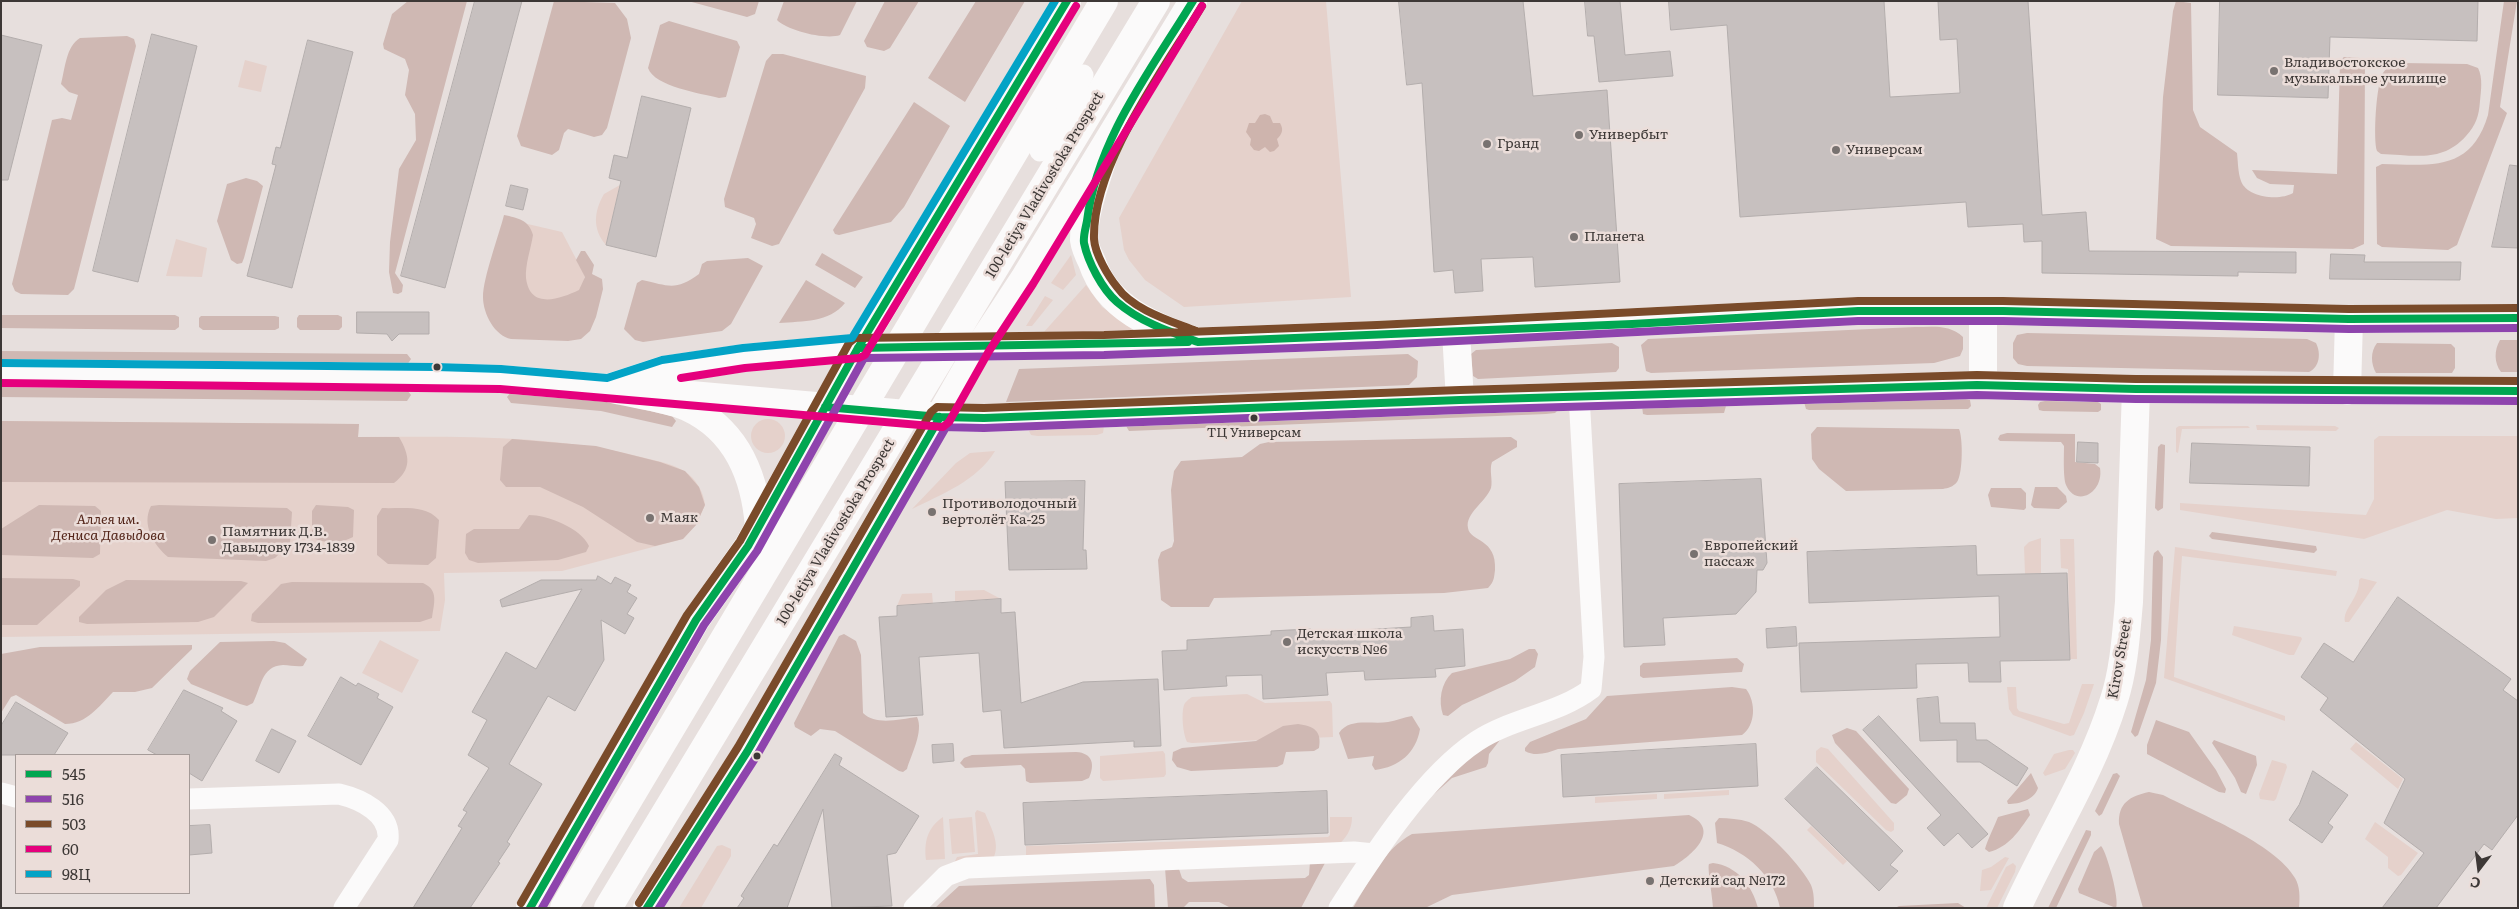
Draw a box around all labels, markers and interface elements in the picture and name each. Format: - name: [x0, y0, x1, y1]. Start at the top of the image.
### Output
- place label: Владивостокское музыкальное училище: [2284, 55, 2446, 88]
- marker: Владивостокское музыкальное училище: [2268, 65, 2280, 77]
- street label: 100-letiya Vladivostoka Prospect: [983, 89, 1107, 281]
- place label: Универбыт: [1589, 127, 1668, 143]
- marker: Универбыт: [1573, 129, 1585, 141]
- place label: Гранд: [1497, 136, 1539, 152]
- marker: Гранд: [1481, 138, 1493, 150]
- place label: Универсам: [1846, 142, 1923, 158]
- marker: Универсам: [1830, 144, 1842, 156]
- place label: Планета: [1584, 229, 1644, 245]
- marker: Планета: [1568, 231, 1580, 243]
- unlabelled marker: [432, 362, 442, 372]
- marker: ТЦ Универсам: [1249, 413, 1259, 423]
- place label: ТЦ Универсам: [1207, 425, 1301, 441]
- street label: 100-letiya Vladivostoka Prospect: [774, 436, 898, 628]
- place label: Противолодочный вертолёт Ка-25: [942, 496, 1077, 528]
- marker: Противолодочный вертолёт Ка-25: [926, 506, 938, 518]
- place label: Маяк: [660, 510, 698, 526]
- park label: Аллея им. Дениса Давыдова: [51, 512, 165, 544]
- marker: Маяк: [644, 512, 656, 524]
- place label: Памятник Д.В. Давыдову 1734-1839: [222, 524, 355, 556]
- marker: Памятник Д.В. Давыдову 1734-1839: [206, 534, 218, 546]
- place label: Европейский пассаж: [1704, 538, 1798, 570]
- marker: Европейский пассаж: [1688, 548, 1700, 560]
- street label: Kirov Street: [2105, 618, 2135, 700]
- place label: Детская школа искусств №6: [1297, 626, 1403, 658]
- marker: Детская школа искусств №6: [1281, 636, 1293, 648]
- unlabelled marker: [752, 751, 762, 761]
- legend: [15, 754, 190, 894]
- text: 545: [62, 762, 86, 785]
- text: 516: [62, 787, 84, 810]
- text: 503: [62, 812, 86, 835]
- text: 60: [62, 837, 79, 860]
- north arrow: [2454, 844, 2504, 894]
- text: 98Ц: [62, 862, 91, 885]
- place label: Детский сад №172: [1660, 873, 1785, 889]
- text: С: [2468, 873, 2483, 894]
- marker: Детский сад №172: [1644, 875, 1656, 887]

